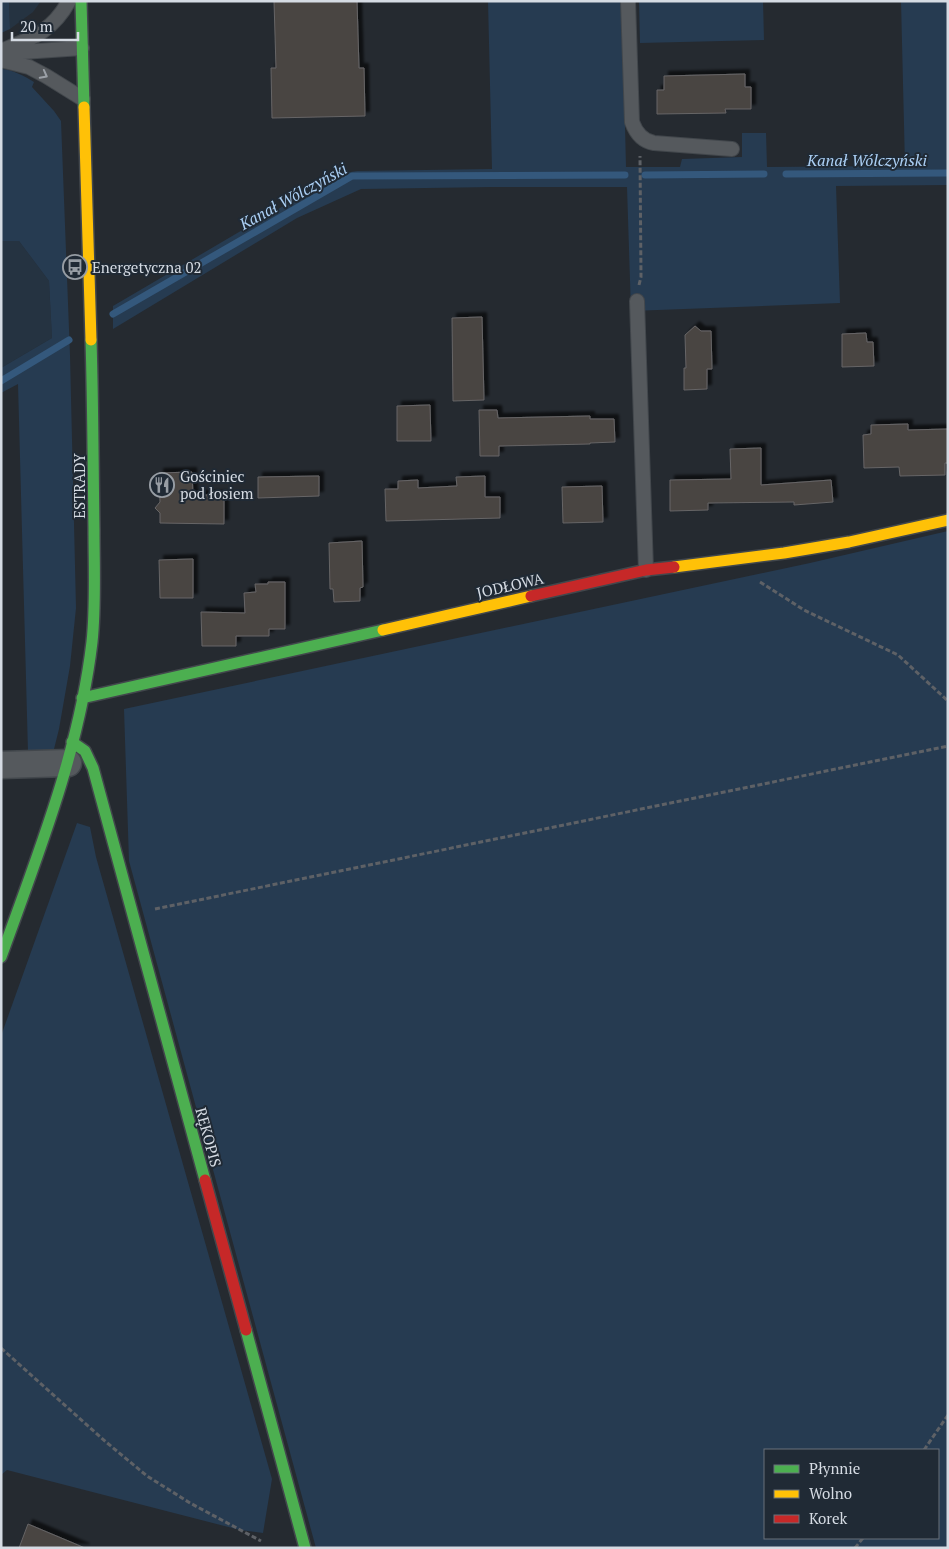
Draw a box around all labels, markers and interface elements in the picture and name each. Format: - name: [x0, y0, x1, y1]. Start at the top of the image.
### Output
- scale bar: [12, 10, 79, 42]
- text: 20 m: [20, 16, 53, 36]
- one-way arrow: [39, 69, 48, 79]
- water label: Kanał Wólczyński: [806, 149, 928, 171]
- water label: Kanał Wólczyński: [234, 157, 351, 235]
- bus stop icon: Energetyczna 02: [62, 254, 88, 280]
- place label: Energetyczna 02: [92, 257, 201, 277]
- street label: ESTRADY: [69, 453, 89, 519]
- place label: Gościniec pod łosiem: [180, 466, 253, 503]
- restaurant icon: Gościniec pod łosiem: [149, 472, 175, 498]
- street label: JODŁOWA: [475, 567, 546, 602]
- street label: RĘKOPIS: [191, 1105, 227, 1169]
- legend: [764, 1449, 939, 1539]
- text: Płynnie: [809, 1458, 860, 1478]
- text: Wolno: [809, 1483, 852, 1503]
- text: Korek: [809, 1508, 848, 1528]

